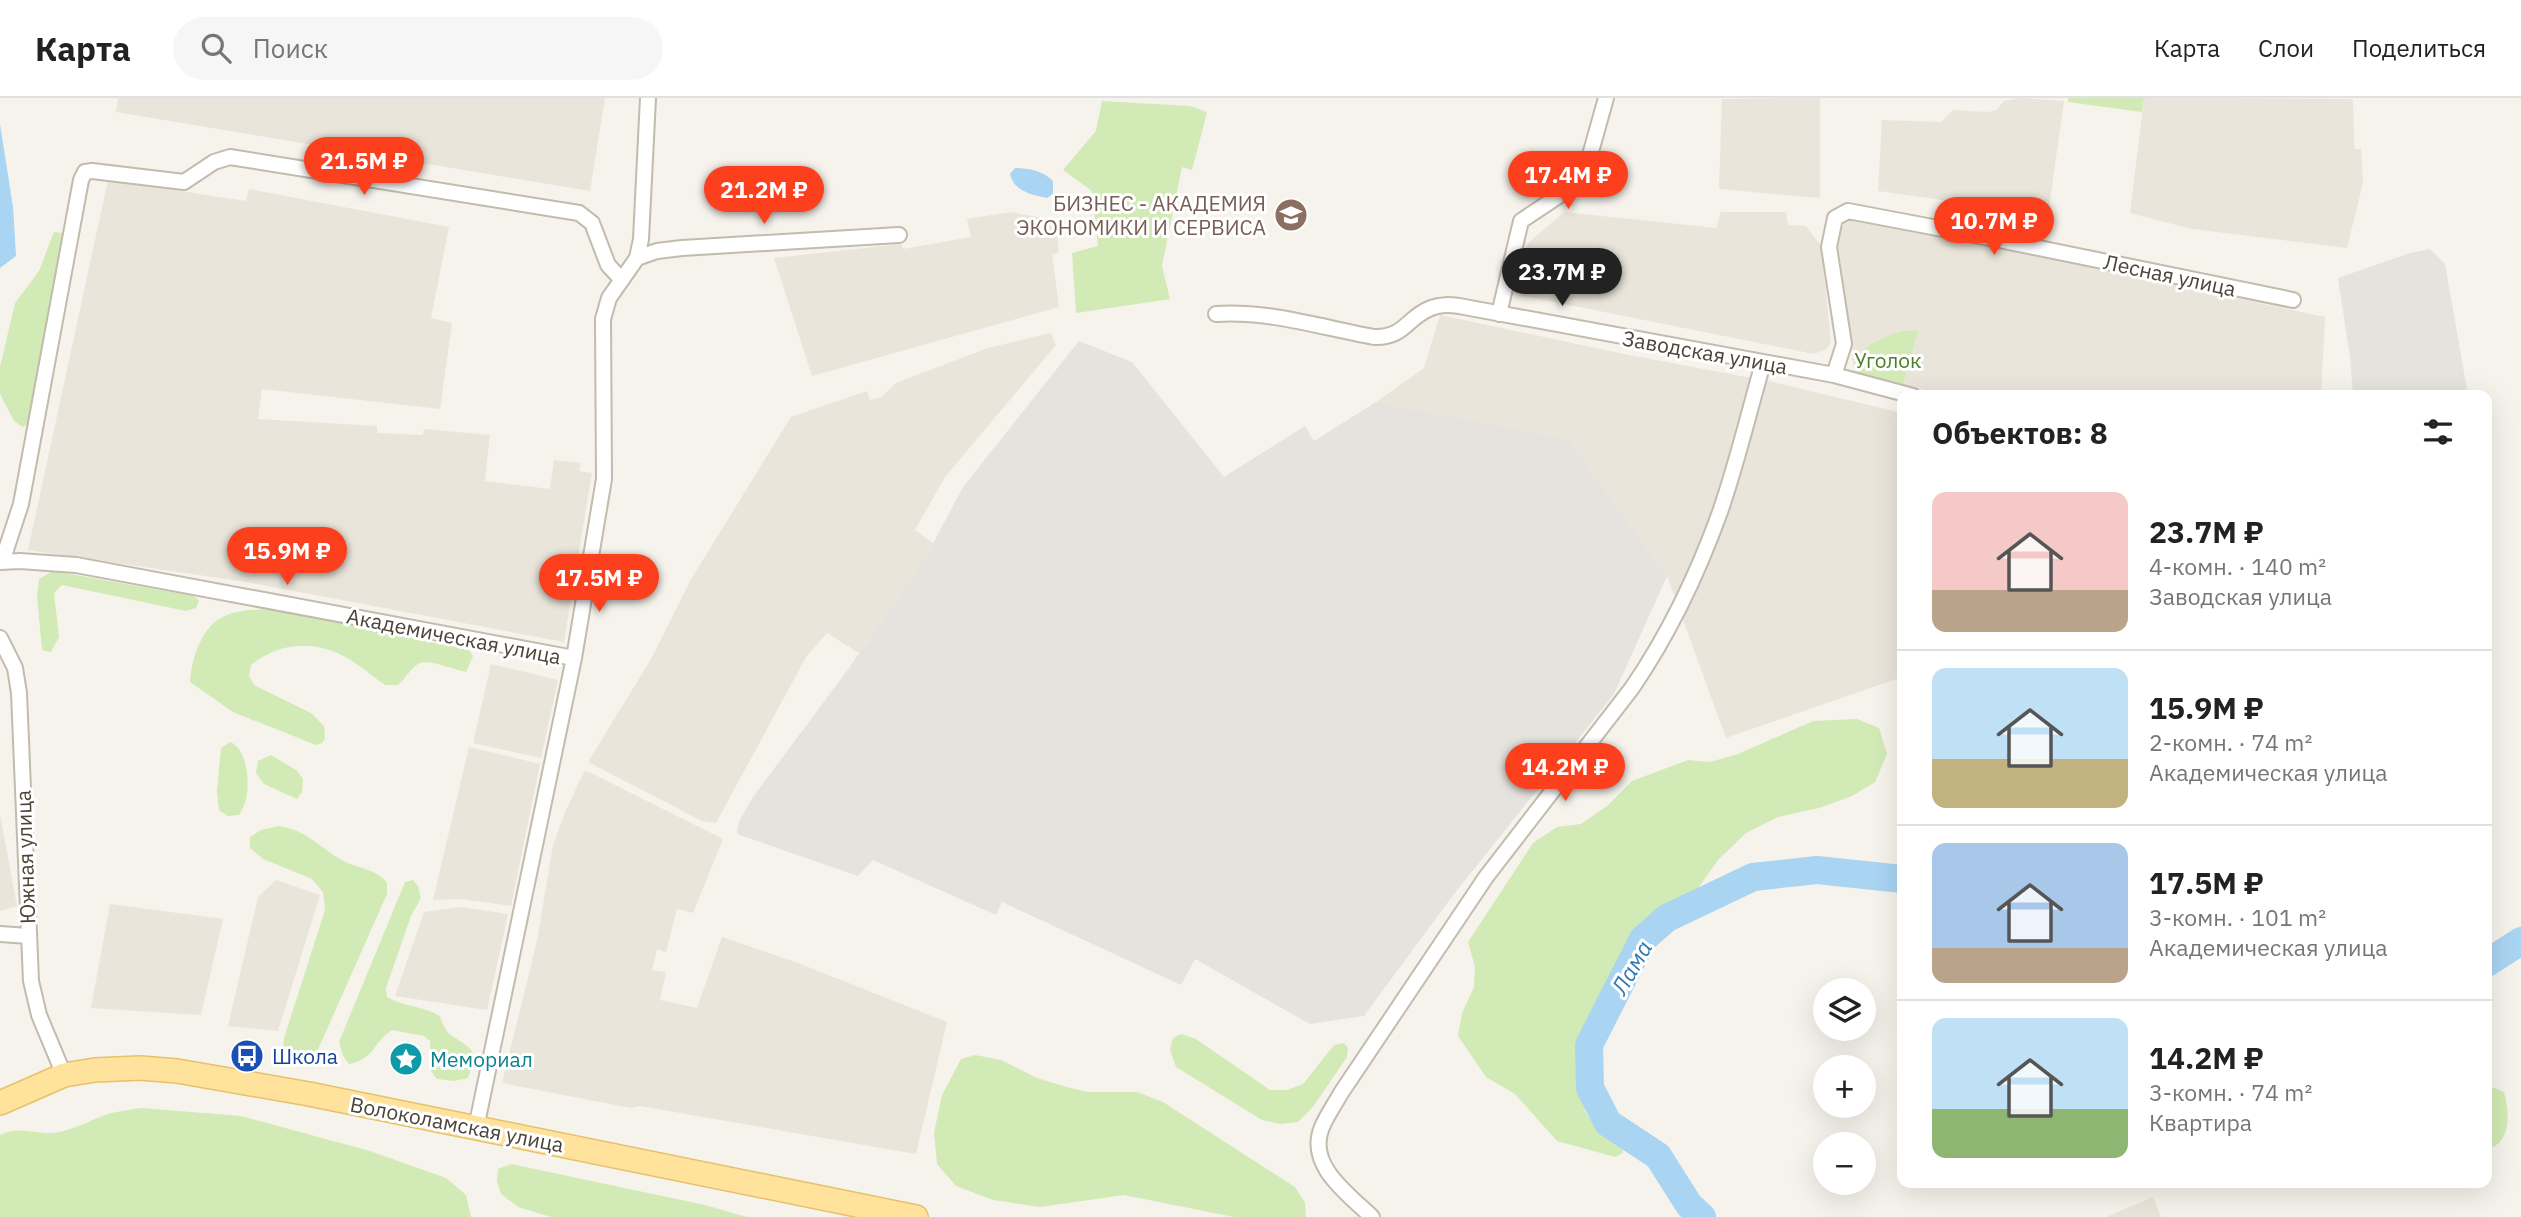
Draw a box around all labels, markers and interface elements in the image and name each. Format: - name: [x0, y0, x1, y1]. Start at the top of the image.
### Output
- search box: [173, 17, 663, 80]
- text: Карта: [35, 27, 131, 70]
- icon: search: [197, 29, 235, 67]
- text: Поиск: [253, 31, 328, 65]
- text: Карта: [2154, 32, 2220, 64]
- text: Слои: [2258, 32, 2314, 64]
- text: Поделиться: [2352, 32, 2486, 64]
- pin: 21.5M ₽: [299, 138, 429, 197]
- text: 21.5M ₽: [320, 145, 408, 175]
- pin: 17.4M ₽: [1503, 152, 1633, 211]
- text: 17.4M ₽: [1524, 159, 1612, 189]
- pin: 21.2M ₽: [699, 166, 829, 226]
- text: 21.2M ₽: [720, 174, 808, 204]
- place label: БИЗНЕС - АКАДЕМИЯ ЭКОНОМИКИ И СЕРВИСА: [1016, 189, 1266, 241]
- school or university icon: БИЗНЕС - АКАДЕМИЯ ЭКОНОМИКИ И СЕРВИСА: [1272, 196, 1310, 234]
- pin: 10.7M ₽: [1929, 198, 2059, 257]
- text: 10.7M ₽: [1950, 205, 2038, 235]
- street label: Лесная улица: [2101, 247, 2239, 303]
- pin: 23.7M ₽: [1497, 248, 1627, 308]
- text: 23.7M ₽: [1518, 256, 1606, 286]
- street label: Заводская улица: [1620, 324, 1790, 380]
- park label: Уголок: [1854, 346, 1922, 374]
- text: Объектов: 8: [1932, 413, 2108, 452]
- icon: filters: [2419, 413, 2457, 451]
- text: 23.7M ₽: [2149, 512, 2264, 551]
- icon: home: [1988, 520, 2072, 604]
- pin: 15.9M ₽: [222, 528, 352, 587]
- text: 15.9M ₽: [243, 535, 331, 565]
- text: 4-комн. · 140 m²: [2149, 551, 2326, 581]
- pin: 17.5M ₽: [534, 554, 664, 614]
- text: 17.5M ₽: [555, 562, 643, 592]
- text: Заводская улица: [2149, 581, 2332, 611]
- street label: Академическая улица: [344, 601, 564, 671]
- text: 15.9M ₽: [2149, 688, 2264, 727]
- icon: home: [1988, 696, 2072, 780]
- text: 2-комн. · 74 m²: [2149, 727, 2312, 757]
- pin: 14.2M ₽: [1500, 744, 1630, 803]
- text: 14.2M ₽: [1521, 751, 1609, 781]
- text: Академическая улица: [2149, 757, 2388, 787]
- street label: Южная улица: [9, 790, 41, 924]
- text: 17.5M ₽: [2149, 863, 2264, 902]
- icon: home: [1988, 871, 2072, 955]
- text: 3-комн. · 101 m²: [2149, 902, 2326, 932]
- text: Академическая улица: [2149, 932, 2388, 962]
- water label: Лама: [1603, 935, 1658, 1000]
- map controls: [1813, 978, 1876, 1195]
- button: layers: [1813, 978, 1876, 1041]
- bus stop icon: Школа: [228, 1037, 266, 1075]
- text: 14.2M ₽: [2149, 1038, 2264, 1077]
- place icon: Мемориал: [387, 1040, 425, 1078]
- place label: Школа: [272, 1042, 338, 1070]
- place label: Мемориал: [430, 1045, 533, 1073]
- icon: home: [1988, 1046, 2072, 1130]
- button: +: [1813, 1055, 1876, 1118]
- text: 3-комн. · 74 m²: [2149, 1077, 2312, 1107]
- street label: Волоколамская улица: [348, 1090, 566, 1158]
- text: Квартира: [2149, 1107, 2252, 1137]
- button: −: [1813, 1132, 1876, 1195]

